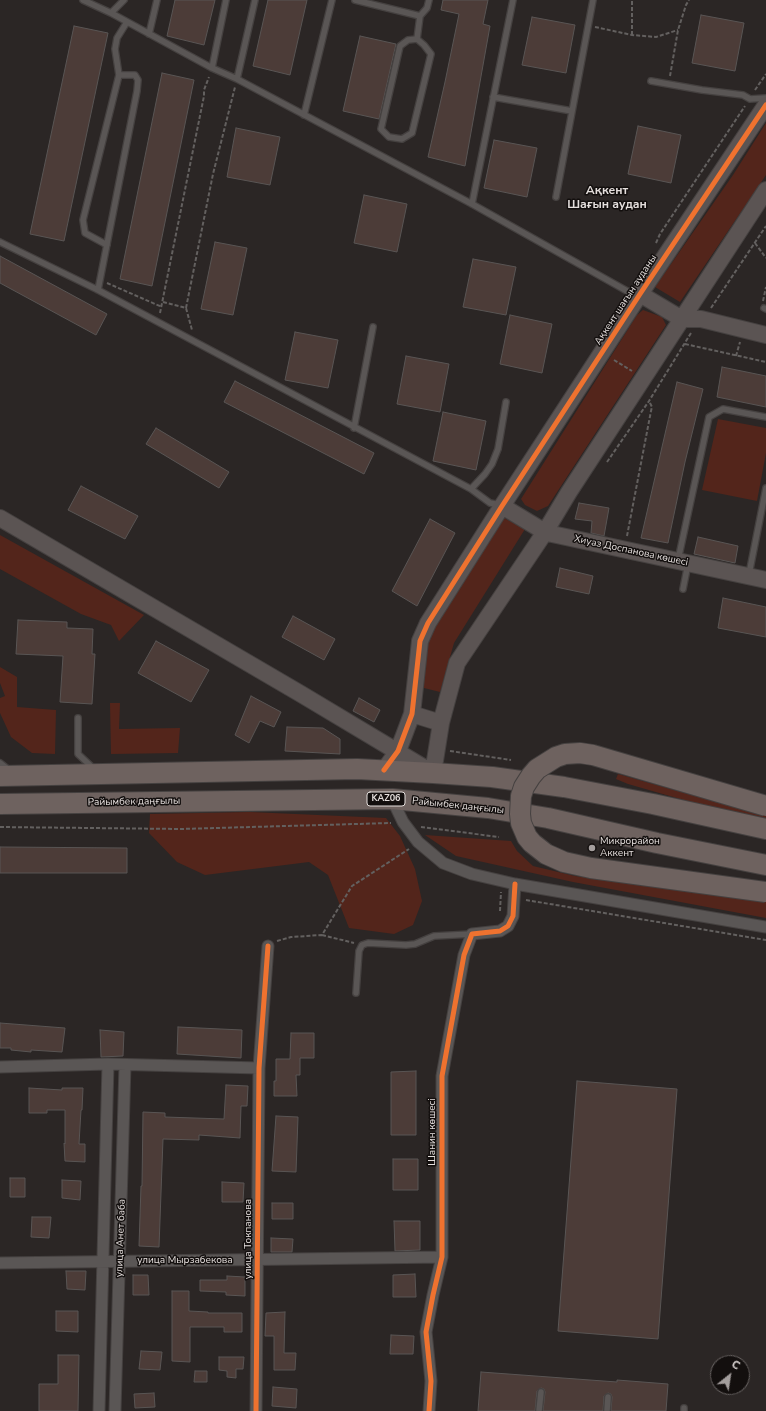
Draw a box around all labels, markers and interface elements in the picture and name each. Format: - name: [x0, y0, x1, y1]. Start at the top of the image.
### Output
- district label: Ақкент Шағын аудан: [567, 184, 647, 212]
- street label: Ақкент шағын ауданы: [592, 253, 660, 347]
- street label: Хиуаз Доспанова көшесі: [573, 533, 689, 569]
- road number: KАZ06: [367, 792, 405, 806]
- street label: Райымбек даңғылы: [88, 795, 180, 809]
- street label: Райымбек даңғылы: [411, 795, 505, 817]
- place label: Микрорайон Аккент: [600, 836, 660, 860]
- marker: Микрорайон Аккент: [587, 843, 597, 853]
- street label: Шанин көшесі: [427, 1098, 439, 1166]
- street label: улица Анет баба: [114, 1199, 128, 1277]
- street label: улица Токпанова: [243, 1199, 255, 1279]
- street label: улица Мырзабекова: [137, 1255, 233, 1267]
- north arrow: [710, 1355, 750, 1395]
- text: С: [729, 1357, 743, 1373]

